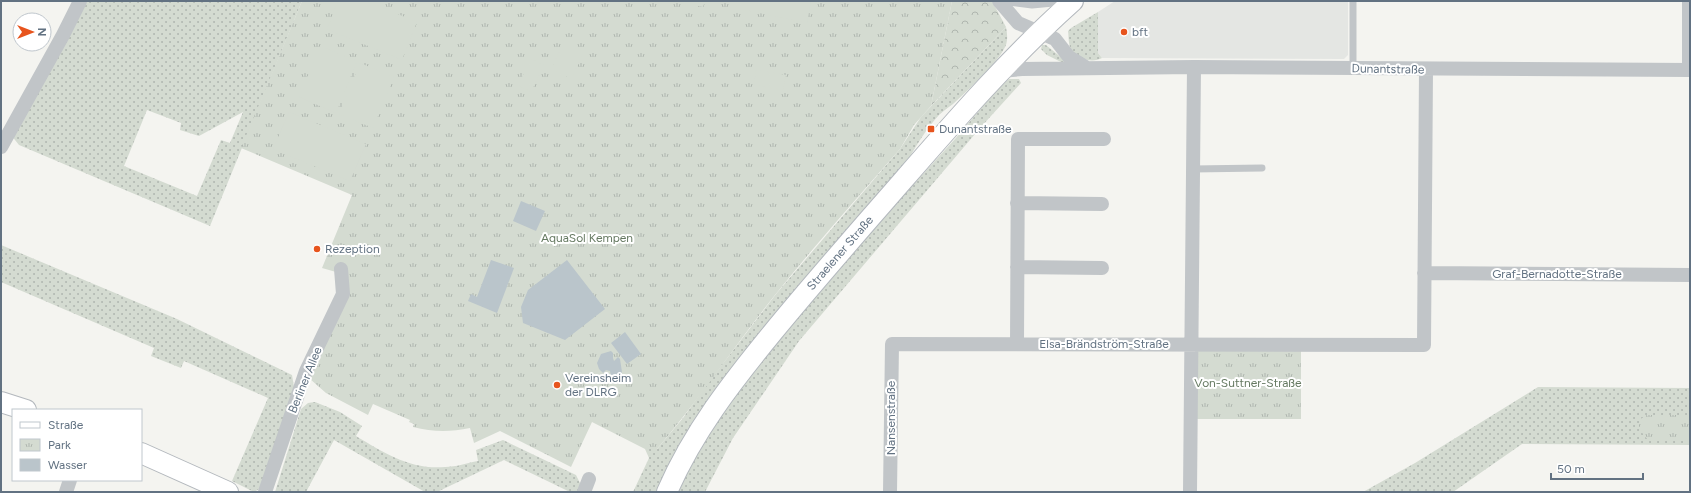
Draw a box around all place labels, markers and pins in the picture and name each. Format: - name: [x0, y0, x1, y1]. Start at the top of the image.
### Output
- place label: bft: [1132, 25, 1148, 39]
- marker: bft: [1119, 27, 1129, 37]
- place label: Dunantstraße: [939, 122, 1012, 136]
- marker: Dunantstraße: [926, 124, 936, 134]
- place label: Rezeption: [325, 242, 380, 256]
- marker: Rezeption: [312, 244, 322, 254]
- place label: Vereinsheim der DLRG: [565, 371, 631, 399]
- marker: Vereinsheim der DLRG: [552, 380, 562, 390]

